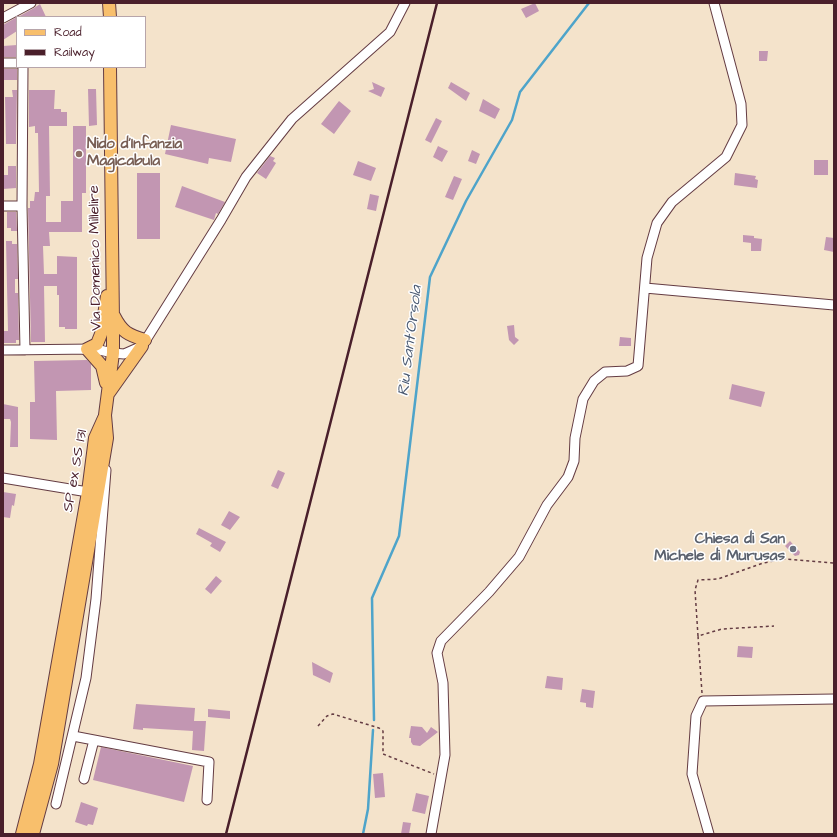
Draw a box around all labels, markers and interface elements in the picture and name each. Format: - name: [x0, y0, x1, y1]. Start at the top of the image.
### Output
- legend: [16, 16, 146, 68]
- text: Road: [54, 24, 82, 41]
- text: Railway: [54, 44, 95, 61]
- place label: Nido d'Infanzia Magicabula: [87, 136, 182, 171]
- marker: Nido d'Infanzia Magicabula: [74, 149, 84, 159]
- street label: Via Domenico Millelire: [86, 185, 106, 331]
- water label: Riu Sant'Orsola: [395, 285, 427, 397]
- street label: SP ex SS 131: [60, 428, 92, 514]
- place label: Chiesa di San Michele di Murusas: [654, 531, 785, 566]
- marker: Chiesa di San Michele di Murusas: [788, 544, 798, 554]

